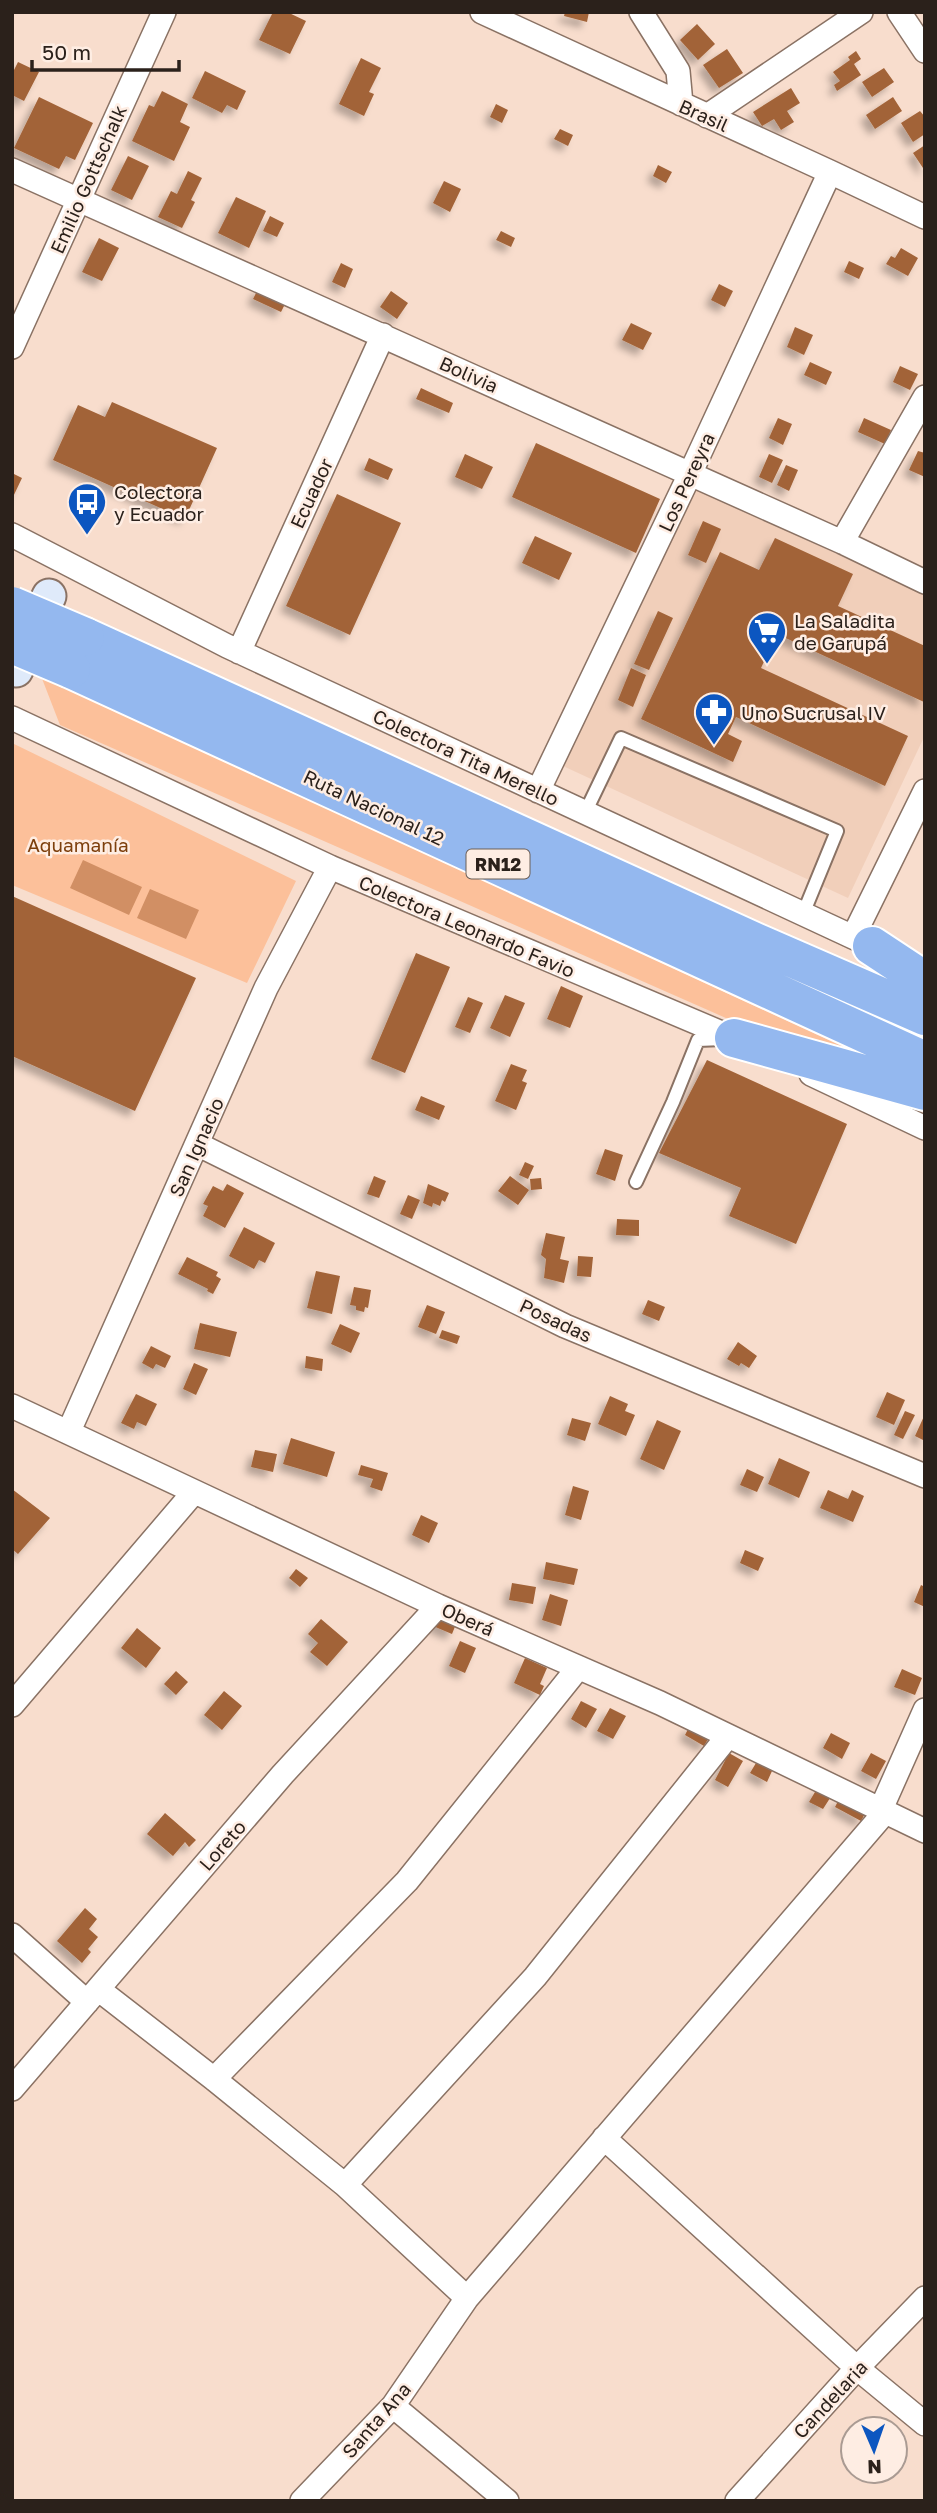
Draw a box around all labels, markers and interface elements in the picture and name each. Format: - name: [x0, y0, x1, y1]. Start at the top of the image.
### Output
- scale bar: [32, 28, 178, 72]
- text: 50 m: [42, 39, 91, 65]
- street label: Brasil: [676, 94, 732, 136]
- street label: Emilio Gottschalk: [45, 101, 131, 257]
- street label: Bolivia: [436, 351, 502, 397]
- street label: Los Pereyra: [653, 429, 719, 535]
- street label: Ecuador: [285, 454, 337, 532]
- place label: Colectora y Ecuador: [114, 480, 204, 525]
- bus stop icon: Colectora y Ecuador: [66, 481, 108, 536]
- place label: La Saladita de Garupá: [794, 609, 895, 654]
- supermarket icon: La Saladita de Garupá: [746, 610, 788, 665]
- pharmacy icon: Uno Sucrusal IV: [693, 691, 735, 746]
- place label: Uno Sucrusal IV: [741, 701, 886, 724]
- street label: Colectora Tita Merello: [370, 704, 562, 810]
- street label: Ruta Nacional 12: [300, 764, 448, 850]
- park label: Aquamanía: [27, 833, 129, 856]
- road number: RN12: [466, 850, 530, 878]
- street label: Colectora Leonardo Favio: [356, 870, 578, 982]
- street label: San Ignacio: [164, 1094, 228, 1200]
- street label: Posadas: [516, 1293, 596, 1347]
- street label: Oberá: [438, 1597, 498, 1641]
- street label: Loreto: [194, 1815, 250, 1875]
- street label: Candelaria: [788, 2355, 872, 2443]
- street label: Santa Ana: [337, 2377, 415, 2463]
- north arrow: [839, 2415, 909, 2485]
- text: N: [867, 2456, 882, 2479]

